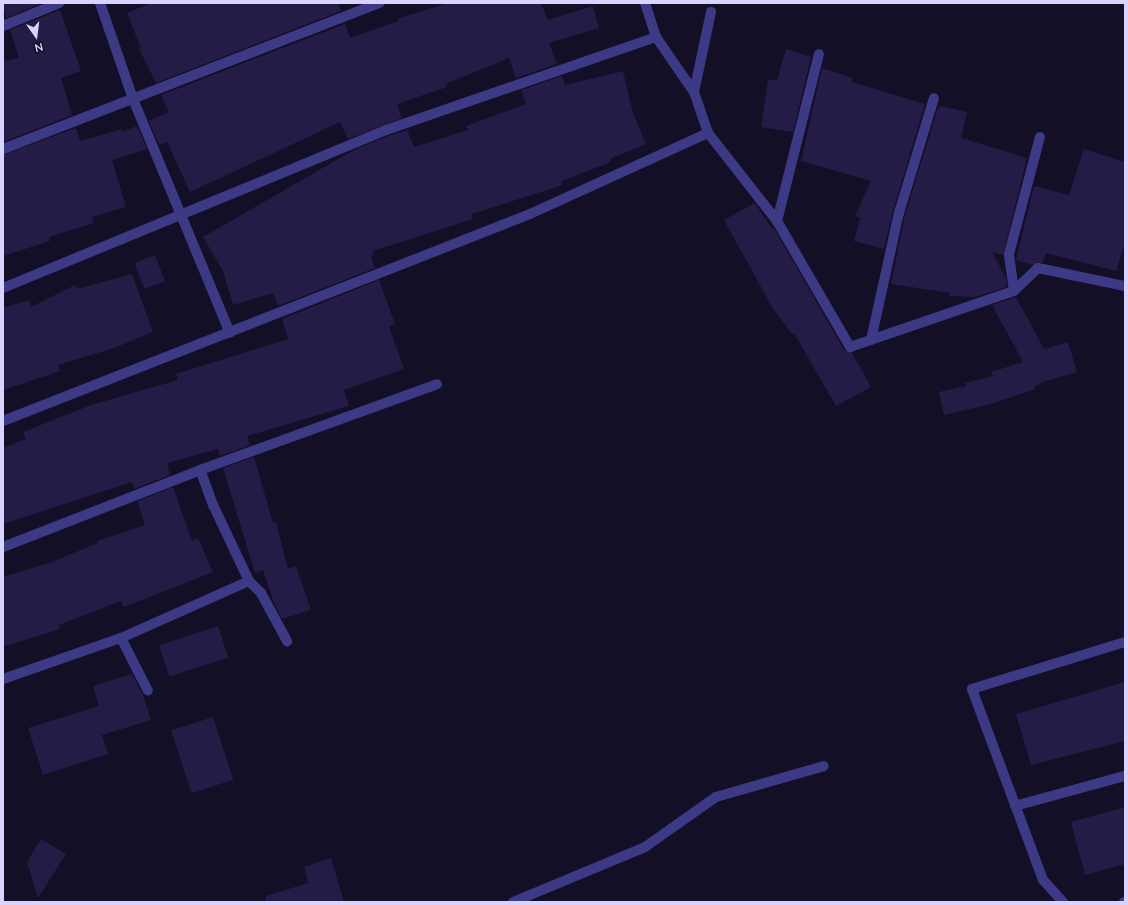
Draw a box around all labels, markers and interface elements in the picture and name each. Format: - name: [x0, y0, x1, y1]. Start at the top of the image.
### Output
- north arrow: [16, 16, 56, 56]
- text: N: [33, 40, 45, 55]

